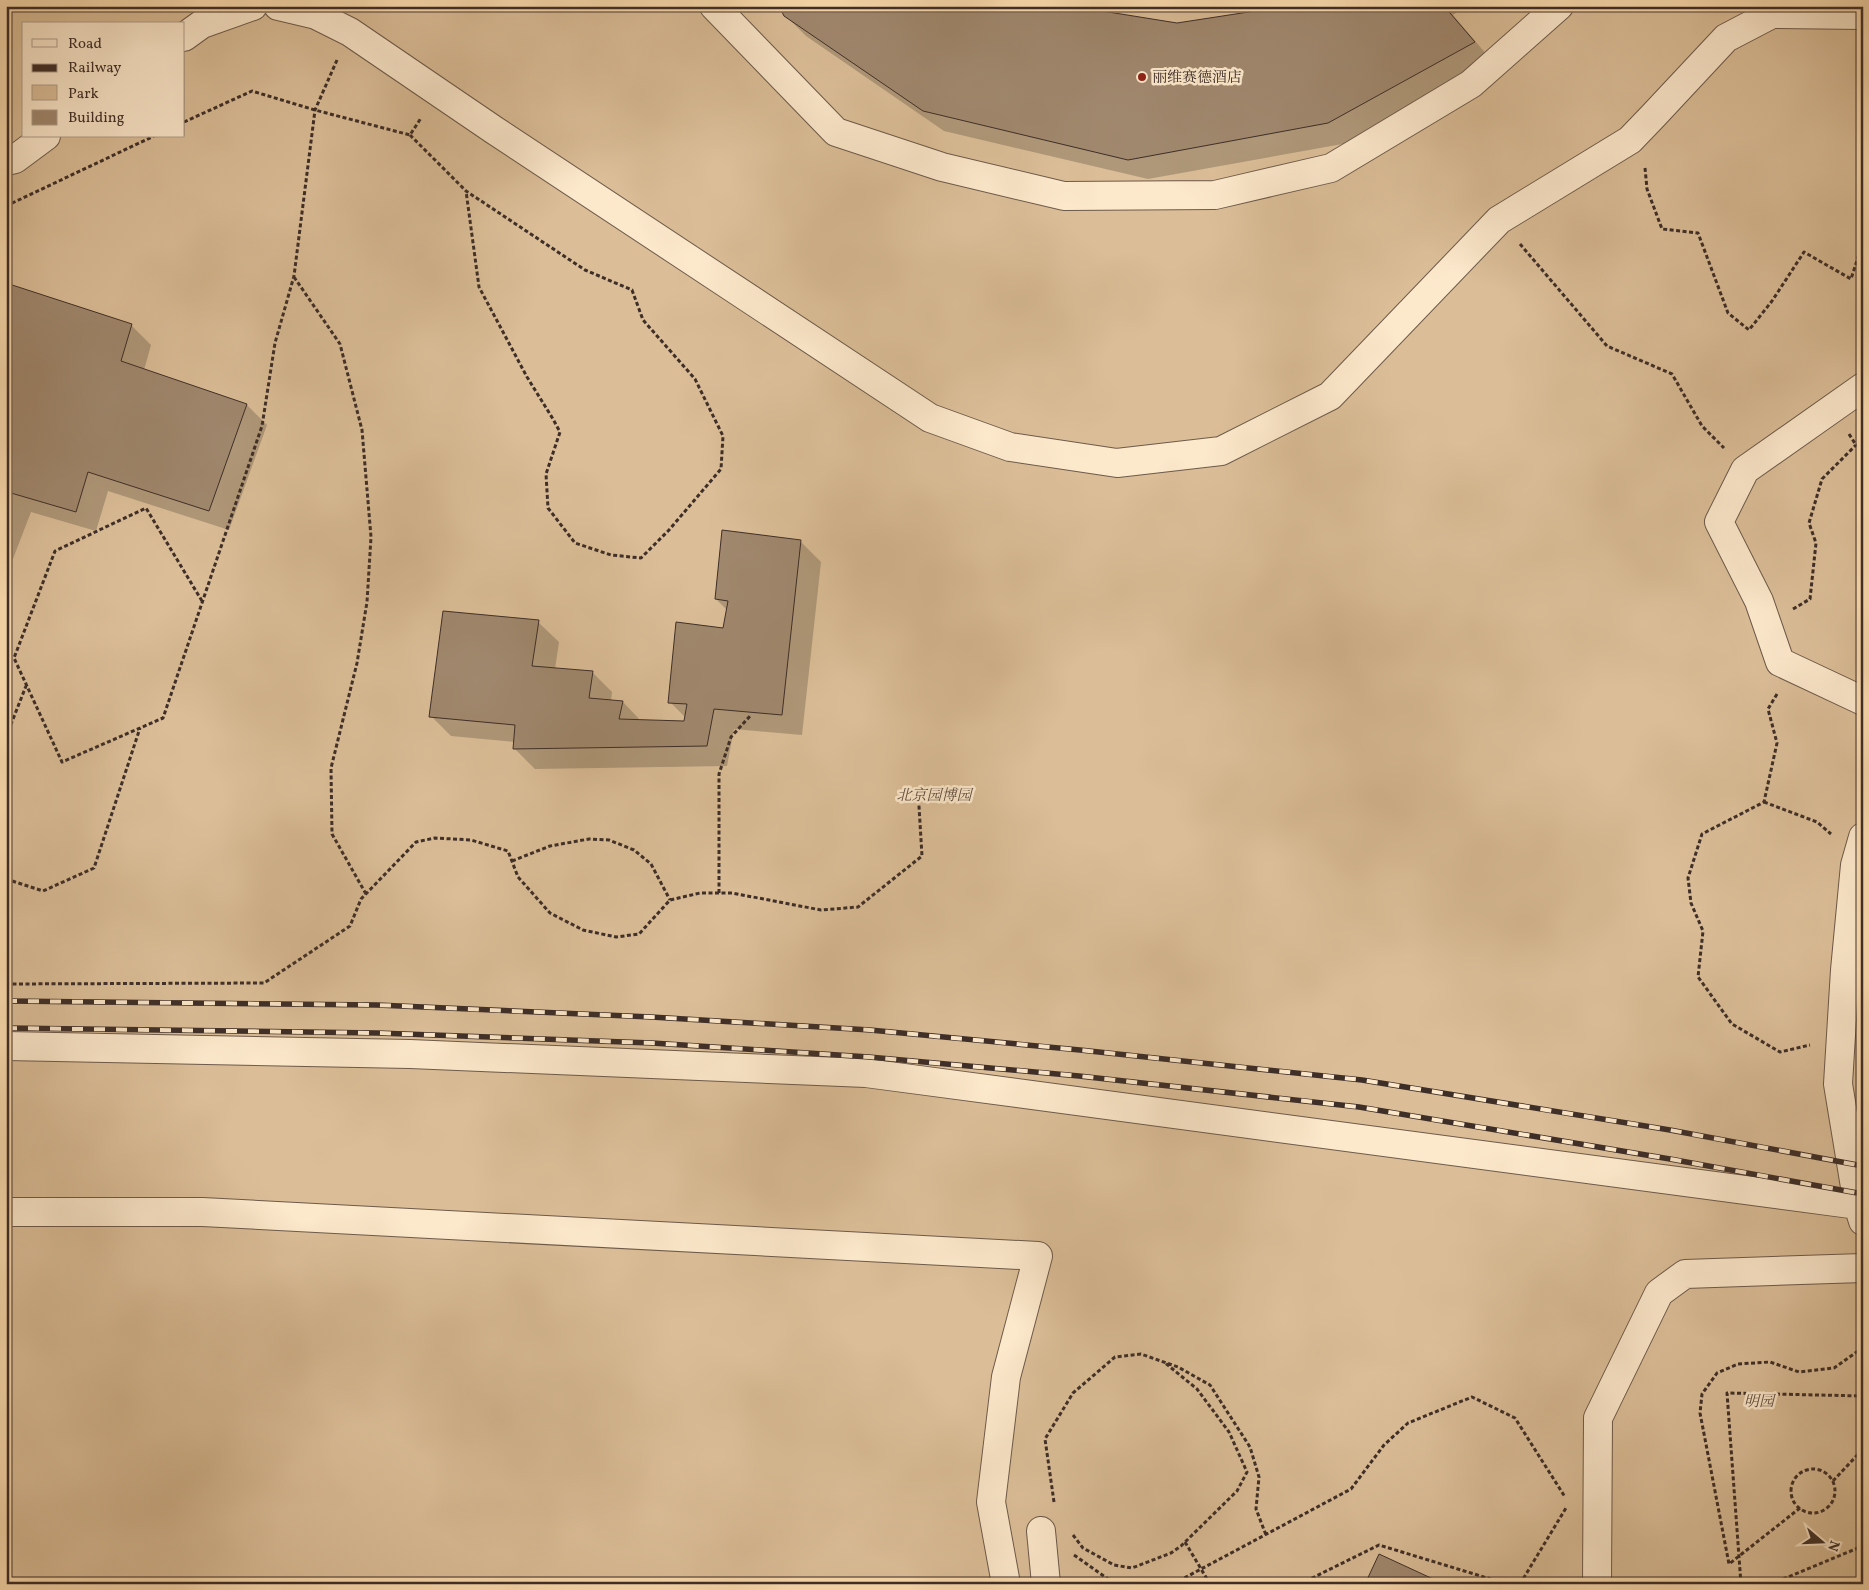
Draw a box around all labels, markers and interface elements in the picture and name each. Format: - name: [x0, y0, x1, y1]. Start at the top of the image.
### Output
- legend: [22, 22, 185, 138]
- text: Road: [68, 34, 102, 55]
- text: Railway: [68, 58, 121, 79]
- place label: 丽维赛德酒店: [1152, 68, 1242, 89]
- marker: 丽维赛德酒店: [1136, 71, 1148, 83]
- text: Park: [68, 84, 99, 105]
- text: Building: [68, 108, 125, 129]
- park label: 北京园博园: [896, 786, 973, 807]
- park label: 明园: [1744, 1392, 1776, 1413]
- north arrow: [1796, 1518, 1846, 1568]
- text: N: [1822, 1538, 1844, 1554]

